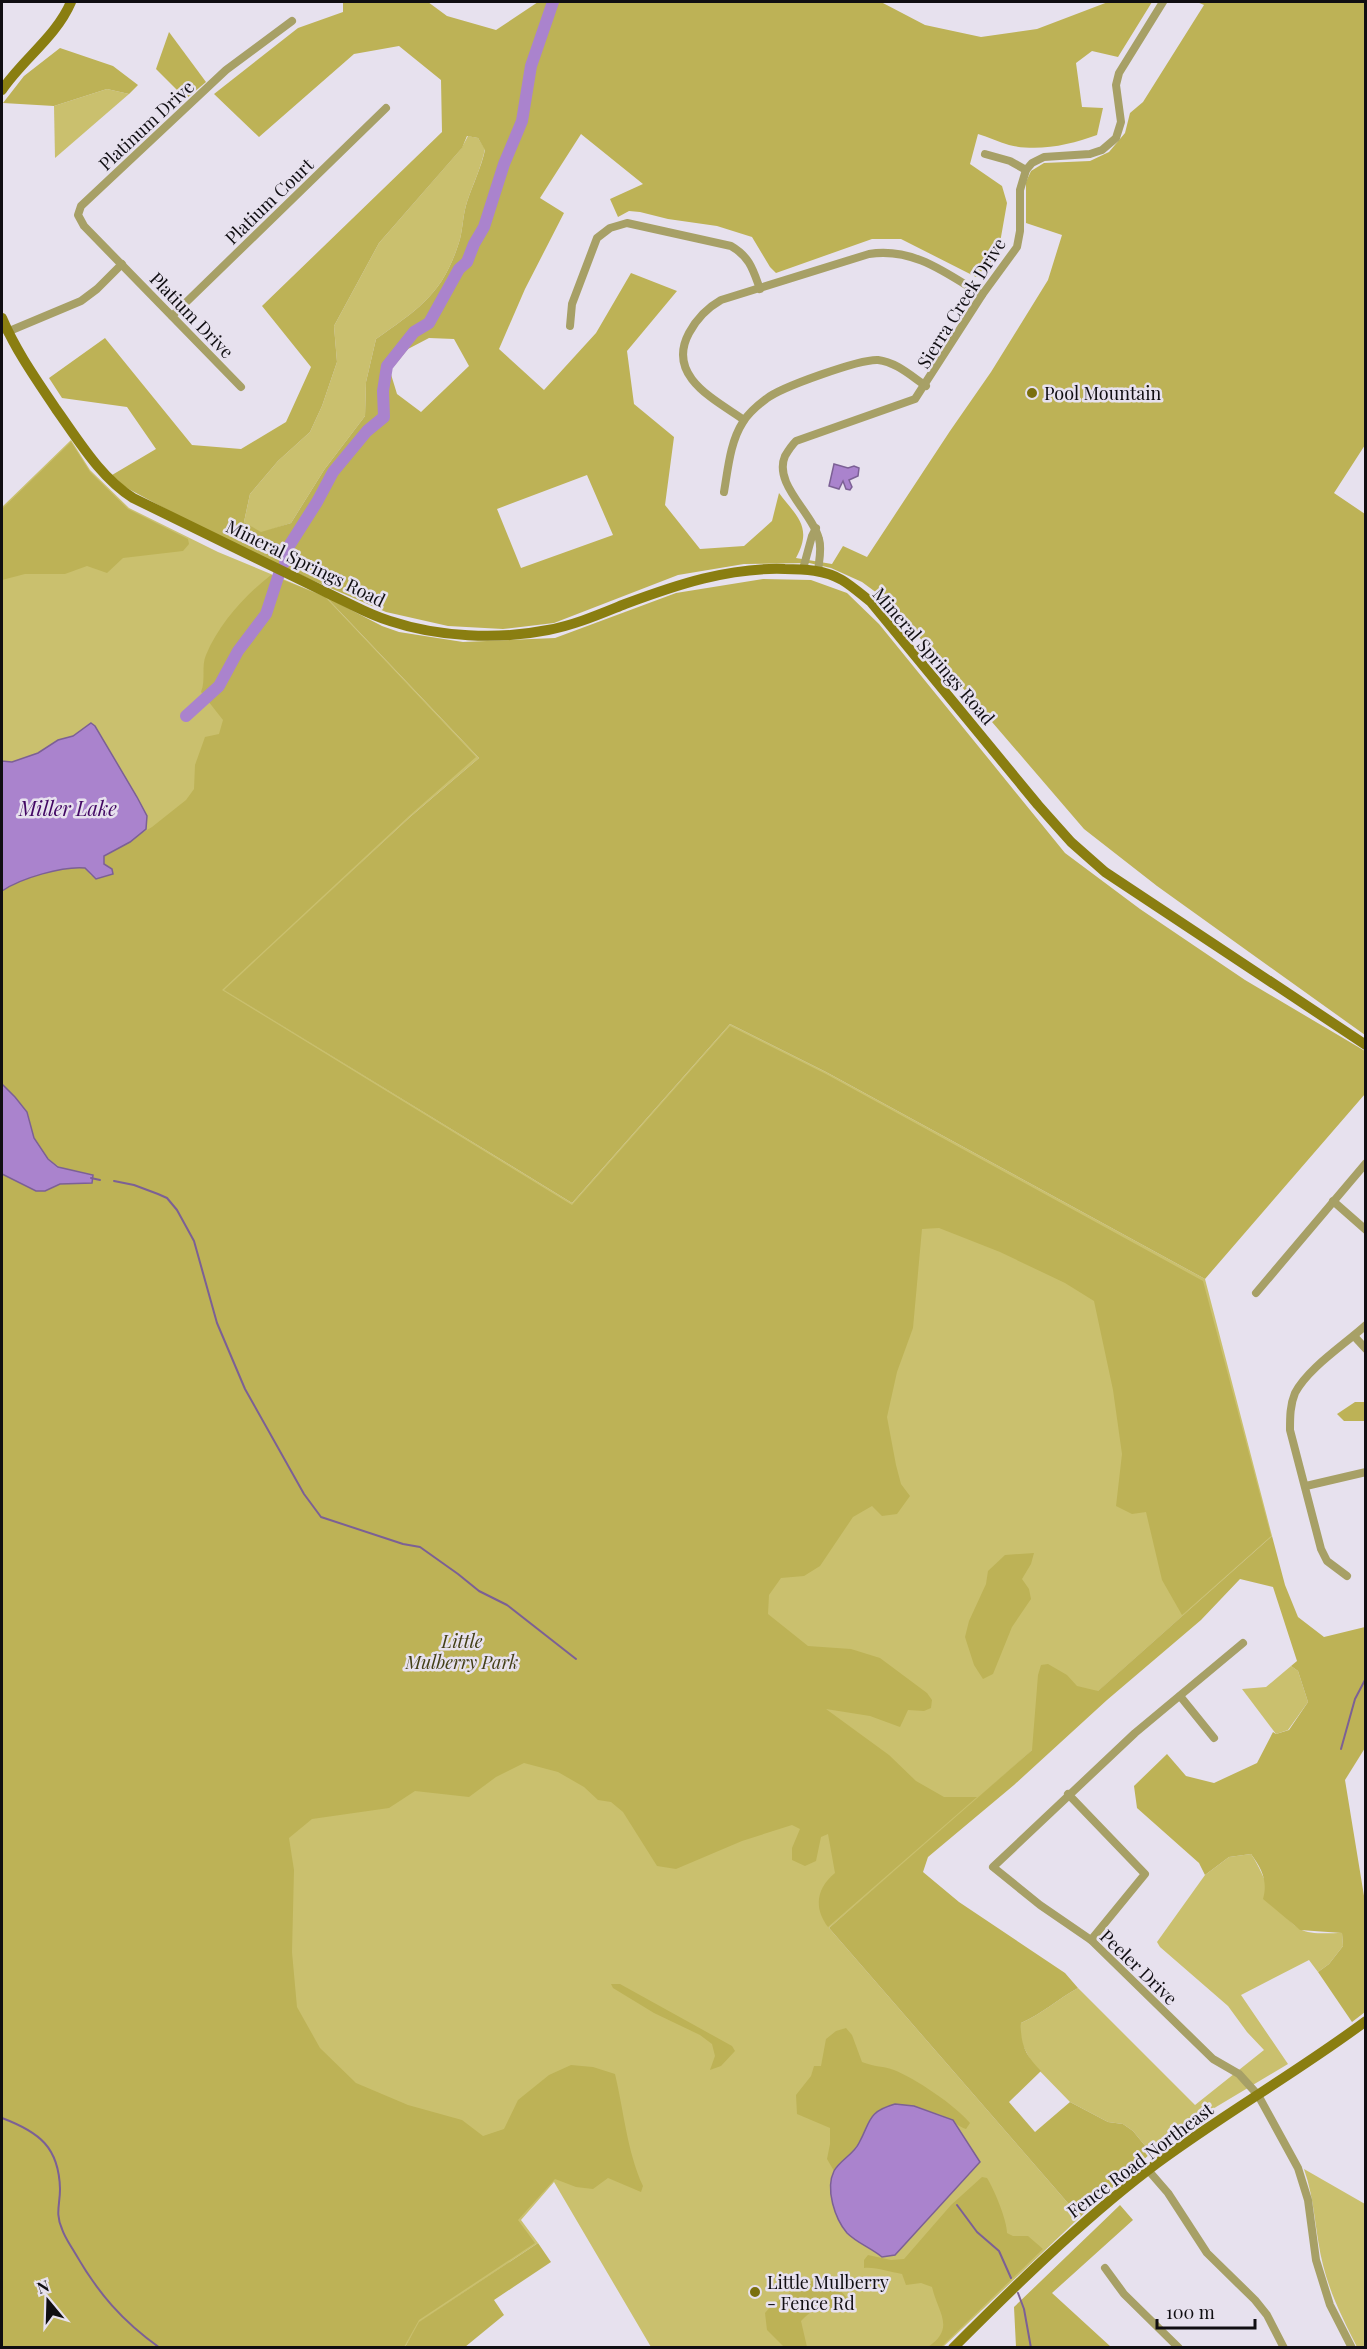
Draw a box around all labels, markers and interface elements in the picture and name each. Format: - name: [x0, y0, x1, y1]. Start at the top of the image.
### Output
- street label: Platinum Drive: [93, 75, 199, 175]
- street label: Platium Court: [220, 152, 319, 249]
- street label: Sierra Creek Drive: [911, 233, 1011, 373]
- street label: Platium Drive: [145, 267, 239, 363]
- place label: Pool Mountain: [1044, 381, 1162, 405]
- marker: Pool Mountain: [1025, 386, 1039, 400]
- street label: Mineral Springs Road: [222, 514, 390, 612]
- street label: Mineral Springs Road: [868, 582, 1001, 730]
- water label: Miller Lake: [18, 794, 117, 821]
- park label: Little Mulberry Park: [405, 1629, 518, 1674]
- street label: Peeler Drive: [1095, 1924, 1183, 2010]
- street label: Fence Road Northeast: [1062, 2097, 1218, 2223]
- place label: Little Mulberry - Fence Rd: [767, 2270, 889, 2315]
- north arrow: [18, 2271, 78, 2331]
- text: N: [34, 2274, 52, 2298]
- marker: Little Mulberry - Fence Rd: [748, 2285, 762, 2299]
- scale bar: [1157, 2292, 1254, 2330]
- text: 100 m: [1166, 2300, 1215, 2324]

